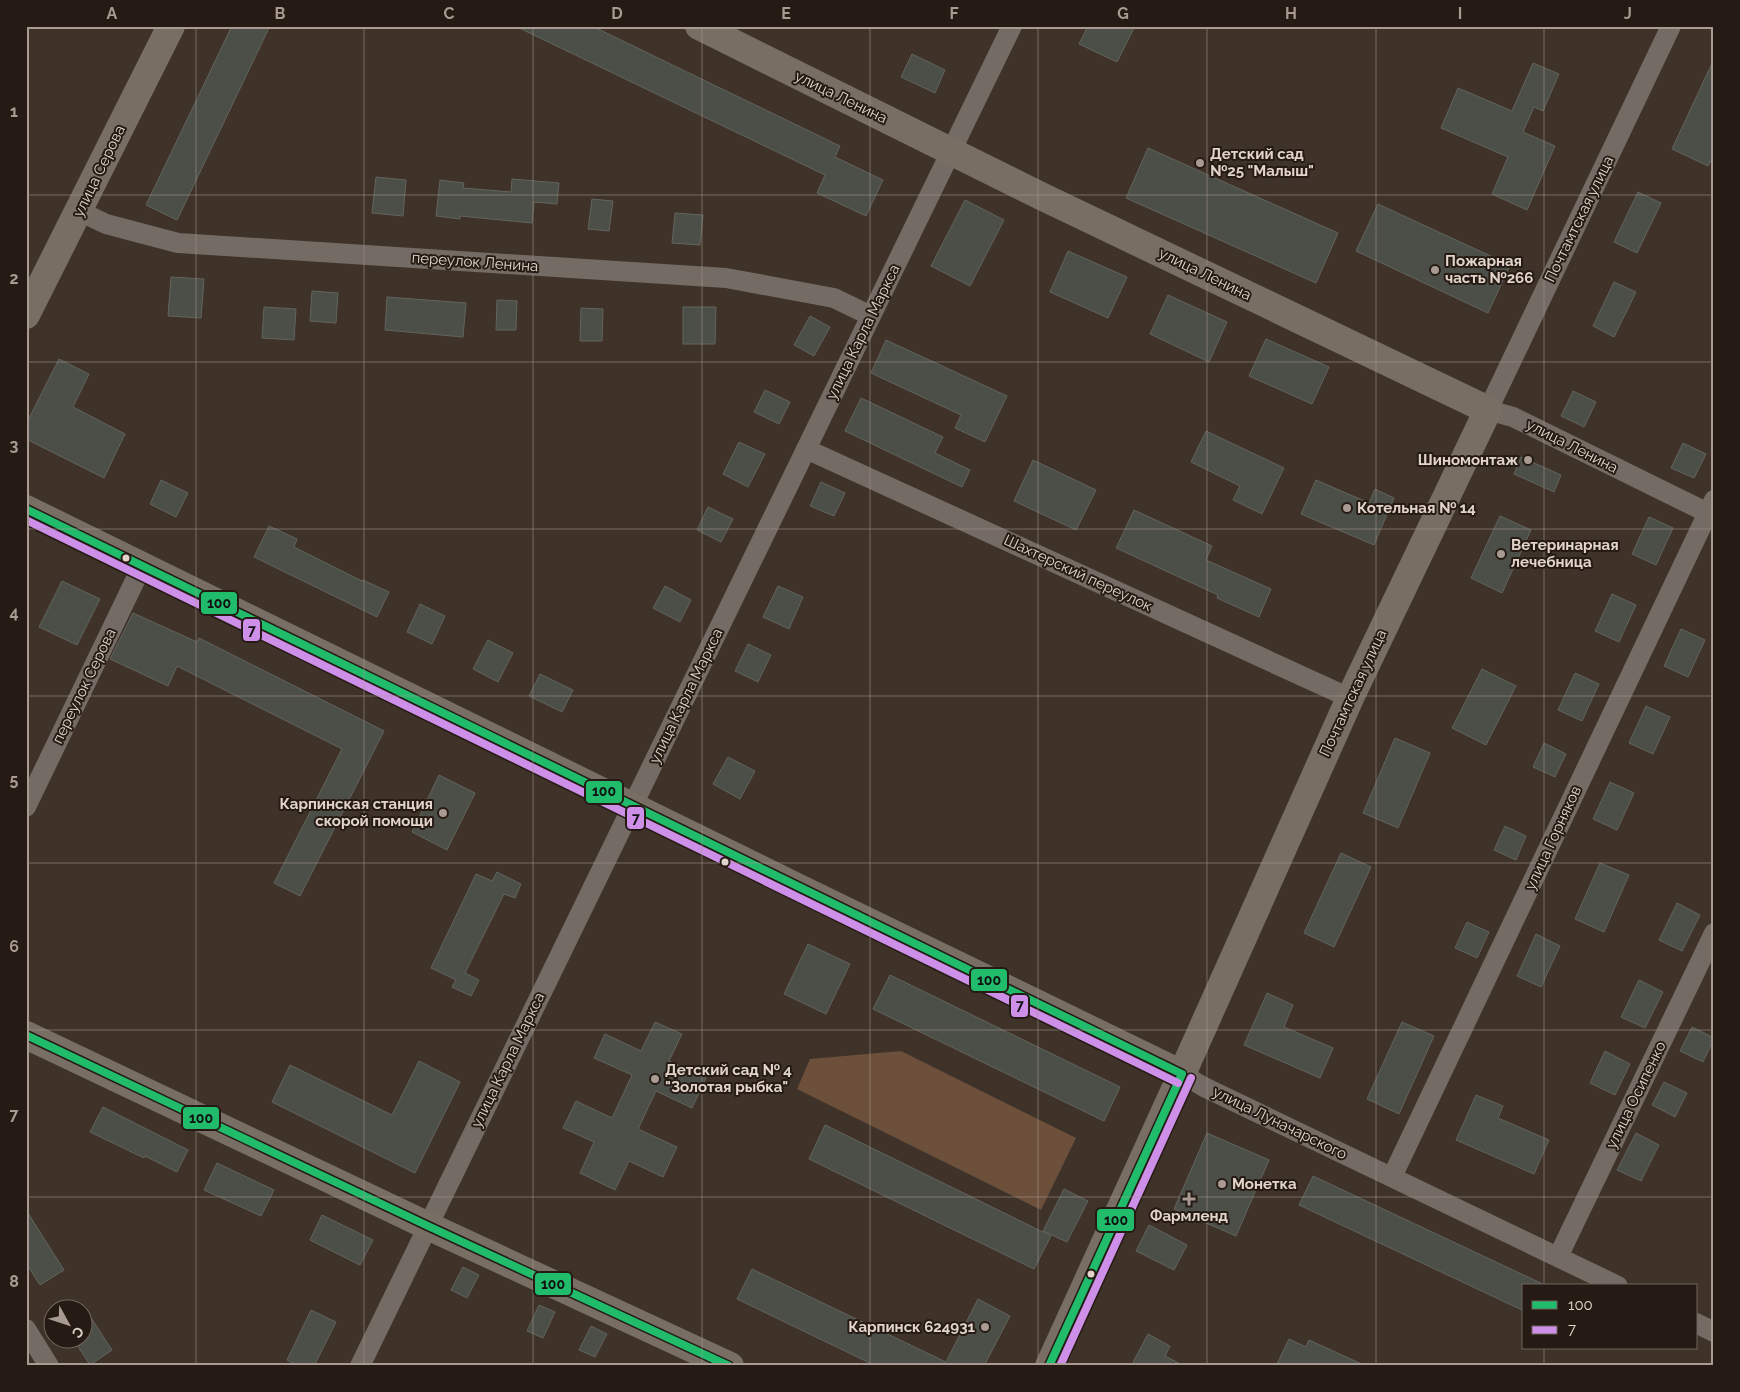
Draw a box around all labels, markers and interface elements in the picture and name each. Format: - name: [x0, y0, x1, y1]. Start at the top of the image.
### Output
- text: A: [107, 4, 118, 23]
- text: B: [275, 4, 286, 23]
- text: C: [444, 4, 455, 23]
- text: D: [611, 4, 623, 23]
- text: E: [781, 4, 791, 23]
- text: F: [949, 4, 959, 23]
- text: G: [1117, 4, 1129, 23]
- text: H: [1285, 4, 1297, 23]
- text: I: [1458, 4, 1462, 23]
- text: J: [1624, 4, 1632, 23]
- street label: улица Ленина: [792, 67, 890, 127]
- text: 1: [10, 102, 18, 121]
- street label: улица Серова: [69, 122, 129, 220]
- place label: Детский сад №25 "Малыш": [1210, 145, 1314, 180]
- street label: Почтамтская улица: [1541, 153, 1617, 285]
- marker: Детский сад №25 "Малыш": [1194, 157, 1206, 169]
- street label: улица Ленина: [1156, 244, 1254, 304]
- street label: переулок Ленина: [411, 249, 539, 275]
- place label: Пожарная часть №266: [1445, 252, 1533, 287]
- street label: улица Карла Маркса: [822, 262, 904, 402]
- marker: Пожарная часть №266: [1429, 264, 1441, 276]
- text: 2: [9, 269, 19, 288]
- street label: улица Ленина: [1523, 415, 1621, 477]
- text: 3: [10, 436, 19, 455]
- place label: Шиномонтаж: [1418, 451, 1518, 469]
- marker: Шиномонтаж: [1522, 454, 1534, 466]
- place label: Котельная № 14: [1357, 499, 1476, 517]
- marker: Котельная № 14: [1341, 502, 1353, 514]
- street label: Шахтерский переулок: [1001, 531, 1155, 615]
- place label: Ветеринарная лечебница: [1511, 536, 1619, 571]
- marker: Ветеринарная лечебница: [1495, 548, 1507, 560]
- unlabelled marker: [121, 553, 131, 563]
- line badge: 100: [200, 591, 238, 615]
- text: 100: [207, 595, 231, 611]
- text: 4: [9, 603, 19, 622]
- line badge: 7: [242, 618, 261, 642]
- text: 7: [248, 622, 256, 638]
- street label: переулок Серова: [48, 625, 120, 747]
- street label: улица Карла Маркса: [645, 626, 727, 766]
- street label: Почтамтская улица: [1316, 627, 1390, 759]
- text: 5: [10, 770, 19, 789]
- line badge: 100: [585, 780, 623, 804]
- text: 100: [592, 783, 616, 799]
- street label: улица Горняков: [1521, 783, 1585, 893]
- place label: Карпинская станция скорой помощи: [280, 795, 433, 830]
- line badge: 7: [626, 806, 645, 830]
- marker: Карпинская станция скорой помощи: [437, 807, 449, 819]
- text: 7: [632, 810, 640, 826]
- unlabelled marker: [720, 857, 730, 867]
- text: 6: [9, 937, 19, 956]
- line badge: 100: [970, 968, 1008, 992]
- text: 100: [977, 972, 1001, 988]
- street label: улица Карла Маркса: [467, 990, 549, 1130]
- line badge: 7: [1010, 994, 1029, 1018]
- text: 7: [1016, 997, 1024, 1013]
- street label: улица Осипенко: [1602, 1038, 1670, 1152]
- place label: Детский сад № 4 "Золотая рыбка": [665, 1061, 792, 1096]
- marker: Детский сад № 4 "Золотая рыбка": [649, 1073, 661, 1085]
- street label: улица Луначарского: [1210, 1083, 1350, 1163]
- text: 7: [10, 1105, 19, 1124]
- line badge: 100: [182, 1106, 220, 1130]
- text: 100: [189, 1110, 213, 1126]
- place label: Монетка: [1232, 1175, 1297, 1193]
- marker: Монетка: [1216, 1178, 1228, 1190]
- marker: Фармленд: [1183, 1193, 1195, 1205]
- place label: Фармленд: [1150, 1207, 1228, 1225]
- line badge: 100: [1096, 1208, 1135, 1232]
- text: 100: [1104, 1212, 1128, 1228]
- unlabelled marker: [1086, 1269, 1096, 1279]
- text: 8: [9, 1272, 19, 1291]
- line badge: 100: [534, 1272, 572, 1296]
- text: 100: [541, 1276, 565, 1292]
- legend: [1522, 1284, 1698, 1350]
- text: 100: [1568, 1296, 1593, 1314]
- north arrow: [42, 1300, 92, 1350]
- place label: Карпинск 624931: [848, 1318, 976, 1336]
- text: 7: [1568, 1320, 1576, 1338]
- marker: Карпинск 624931: [979, 1321, 991, 1333]
- text: С: [68, 1324, 87, 1341]

